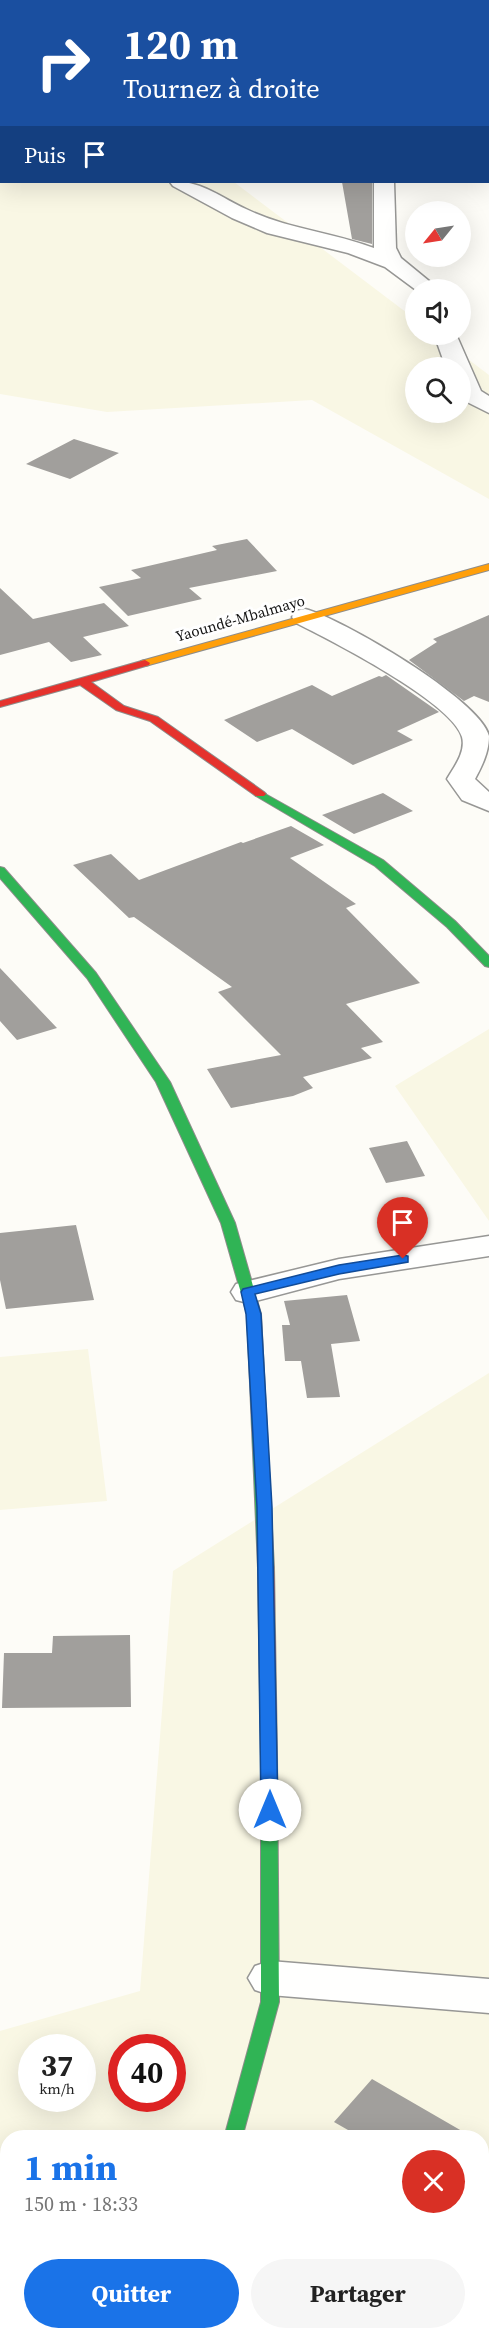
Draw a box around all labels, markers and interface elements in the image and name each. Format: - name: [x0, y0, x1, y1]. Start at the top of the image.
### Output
- text: 120 m: [123, 15, 238, 73]
- icon: right: [24, 24, 102, 102]
- text: Tournez à droite: [123, 70, 320, 107]
- icon: arrive: [78, 138, 111, 171]
- text: Puis: [24, 140, 66, 170]
- north arrow: [405, 201, 471, 267]
- map controls: [405, 201, 471, 423]
- button: sound: [405, 279, 471, 345]
- button: search: [405, 357, 471, 423]
- street label: Yaoundé-Mbalmayo: [173, 589, 307, 647]
- pin: [377, 1197, 428, 1259]
- icon: arrive: [386, 1206, 419, 1239]
- position arrow: [238, 1778, 302, 1842]
- speed limit sign: 40: [108, 2034, 186, 2112]
- text: 37: [41, 2045, 73, 2086]
- text: km/h: [39, 2078, 75, 2099]
- text: 1 min: [24, 2143, 117, 2192]
- button: close: [402, 2150, 465, 2213]
- text: 150 m · 18:33: [24, 2190, 138, 2218]
- button: Quitter: [24, 2259, 239, 2328]
- button: Partager: [251, 2259, 465, 2328]

